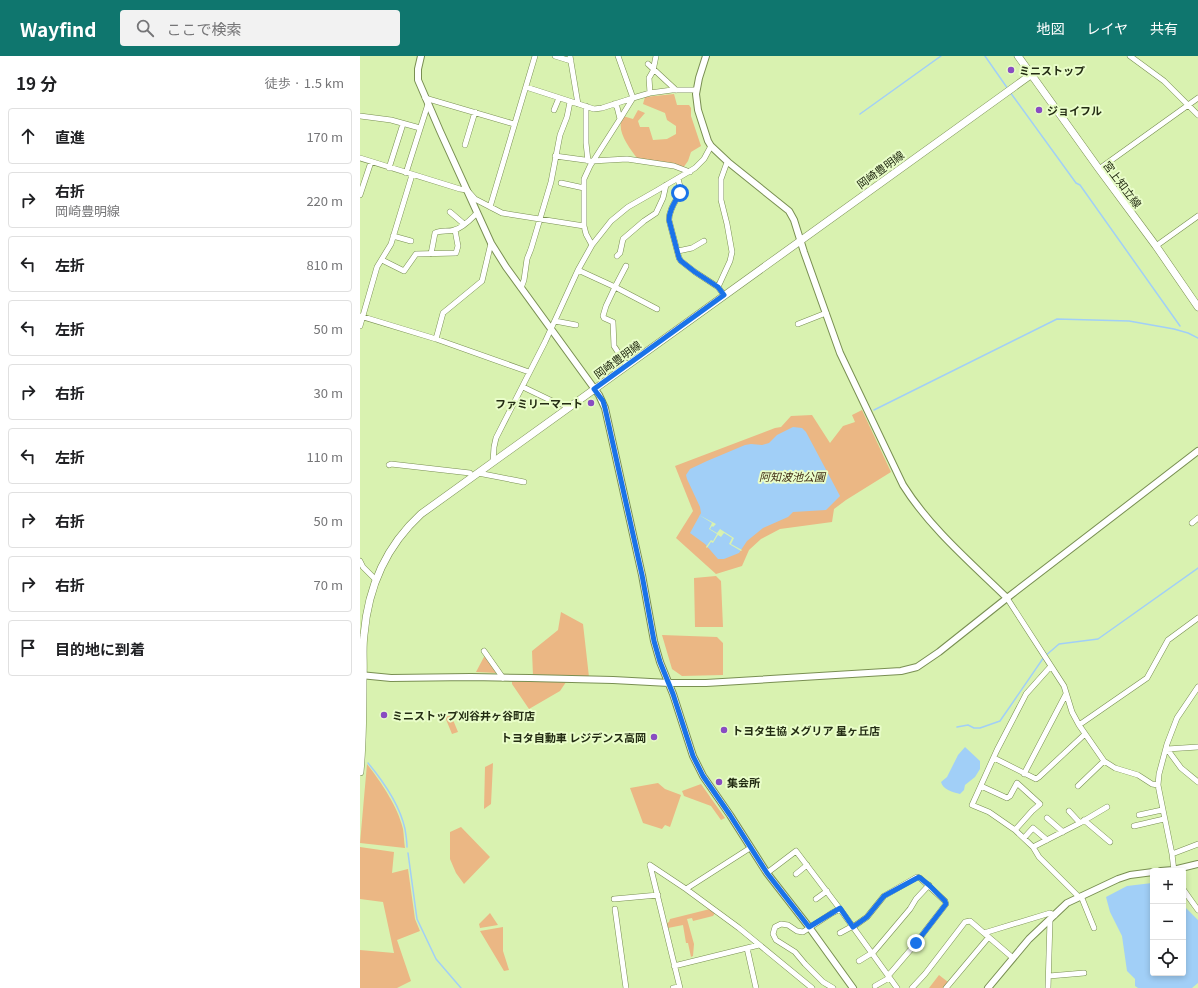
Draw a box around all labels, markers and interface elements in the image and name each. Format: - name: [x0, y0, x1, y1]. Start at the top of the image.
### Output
- search box: [120, 10, 400, 46]
- text: Wayfind: [20, 15, 96, 42]
- icon: search: [134, 17, 156, 39]
- text: ここで検索: [166, 18, 241, 39]
- text: 地図: [1036, 18, 1064, 38]
- text: レイヤ: [1086, 18, 1128, 38]
- text: 共有: [1150, 18, 1178, 38]
- place label: ミニストップ: [1019, 62, 1085, 78]
- marker: ミニストップ: [1006, 65, 1016, 75]
- text: 19 分: [16, 70, 57, 95]
- text: 徒歩 · 1.5 km: [265, 73, 344, 92]
- place label: ジョイフル: [1047, 102, 1102, 118]
- marker: ジョイフル: [1034, 105, 1044, 115]
- icon: ahead: [17, 125, 39, 147]
- text: 直進: [55, 126, 85, 147]
- text: 170 m: [306, 127, 343, 146]
- street label: 岡崎豊明線: [853, 146, 907, 192]
- street label: 宮上知立線: [1100, 157, 1146, 211]
- text: 右折: [55, 180, 85, 201]
- route start: [671, 184, 689, 202]
- icon: right: [17, 189, 39, 211]
- text: 220 m: [306, 191, 343, 210]
- text: 岡崎豊明線: [55, 201, 120, 220]
- icon: left: [17, 253, 39, 275]
- text: 左折: [55, 254, 85, 275]
- text: 810 m: [306, 255, 343, 274]
- icon: left: [17, 317, 39, 339]
- text: 左折: [55, 318, 85, 339]
- text: 50 m: [314, 319, 343, 338]
- street label: 岡崎豊明線: [590, 336, 644, 382]
- icon: right: [17, 381, 39, 403]
- text: 右折: [55, 382, 85, 403]
- text: 30 m: [314, 383, 343, 402]
- place label: ファミリーマート: [495, 395, 583, 411]
- marker: ファミリーマート: [586, 398, 596, 408]
- icon: left: [17, 445, 39, 467]
- text: 左折: [55, 446, 85, 467]
- text: 110 m: [306, 447, 343, 466]
- park label: 阿知波池公園: [759, 468, 827, 484]
- icon: right: [17, 509, 39, 531]
- text: 右折: [55, 510, 85, 531]
- text: 50 m: [314, 511, 343, 530]
- icon: right: [17, 573, 39, 595]
- text: 右折: [55, 574, 85, 595]
- text: 70 m: [314, 575, 343, 594]
- icon: arrive: [17, 637, 39, 659]
- text: 目的地に到着: [55, 638, 145, 659]
- place label: ミニストップ刈谷井ヶ谷町店: [392, 707, 535, 723]
- marker: ミニストップ刈谷井ヶ谷町店: [379, 710, 389, 720]
- place label: トヨタ生協 メグリア 星ヶ丘店: [732, 722, 880, 738]
- marker: トヨタ生協 メグリア 星ヶ丘店: [719, 725, 729, 735]
- place label: トヨタ自動車 レジデンス高岡: [501, 729, 646, 745]
- marker: トヨタ自動車 レジデンス高岡: [649, 732, 659, 742]
- place label: 集会所: [727, 774, 760, 790]
- marker: 集会所: [714, 777, 724, 787]
- map controls: [1150, 868, 1186, 976]
- button: +: [1150, 868, 1186, 904]
- button: −: [1150, 904, 1186, 940]
- route end: [907, 934, 925, 952]
- button: locate: [1150, 940, 1186, 976]

